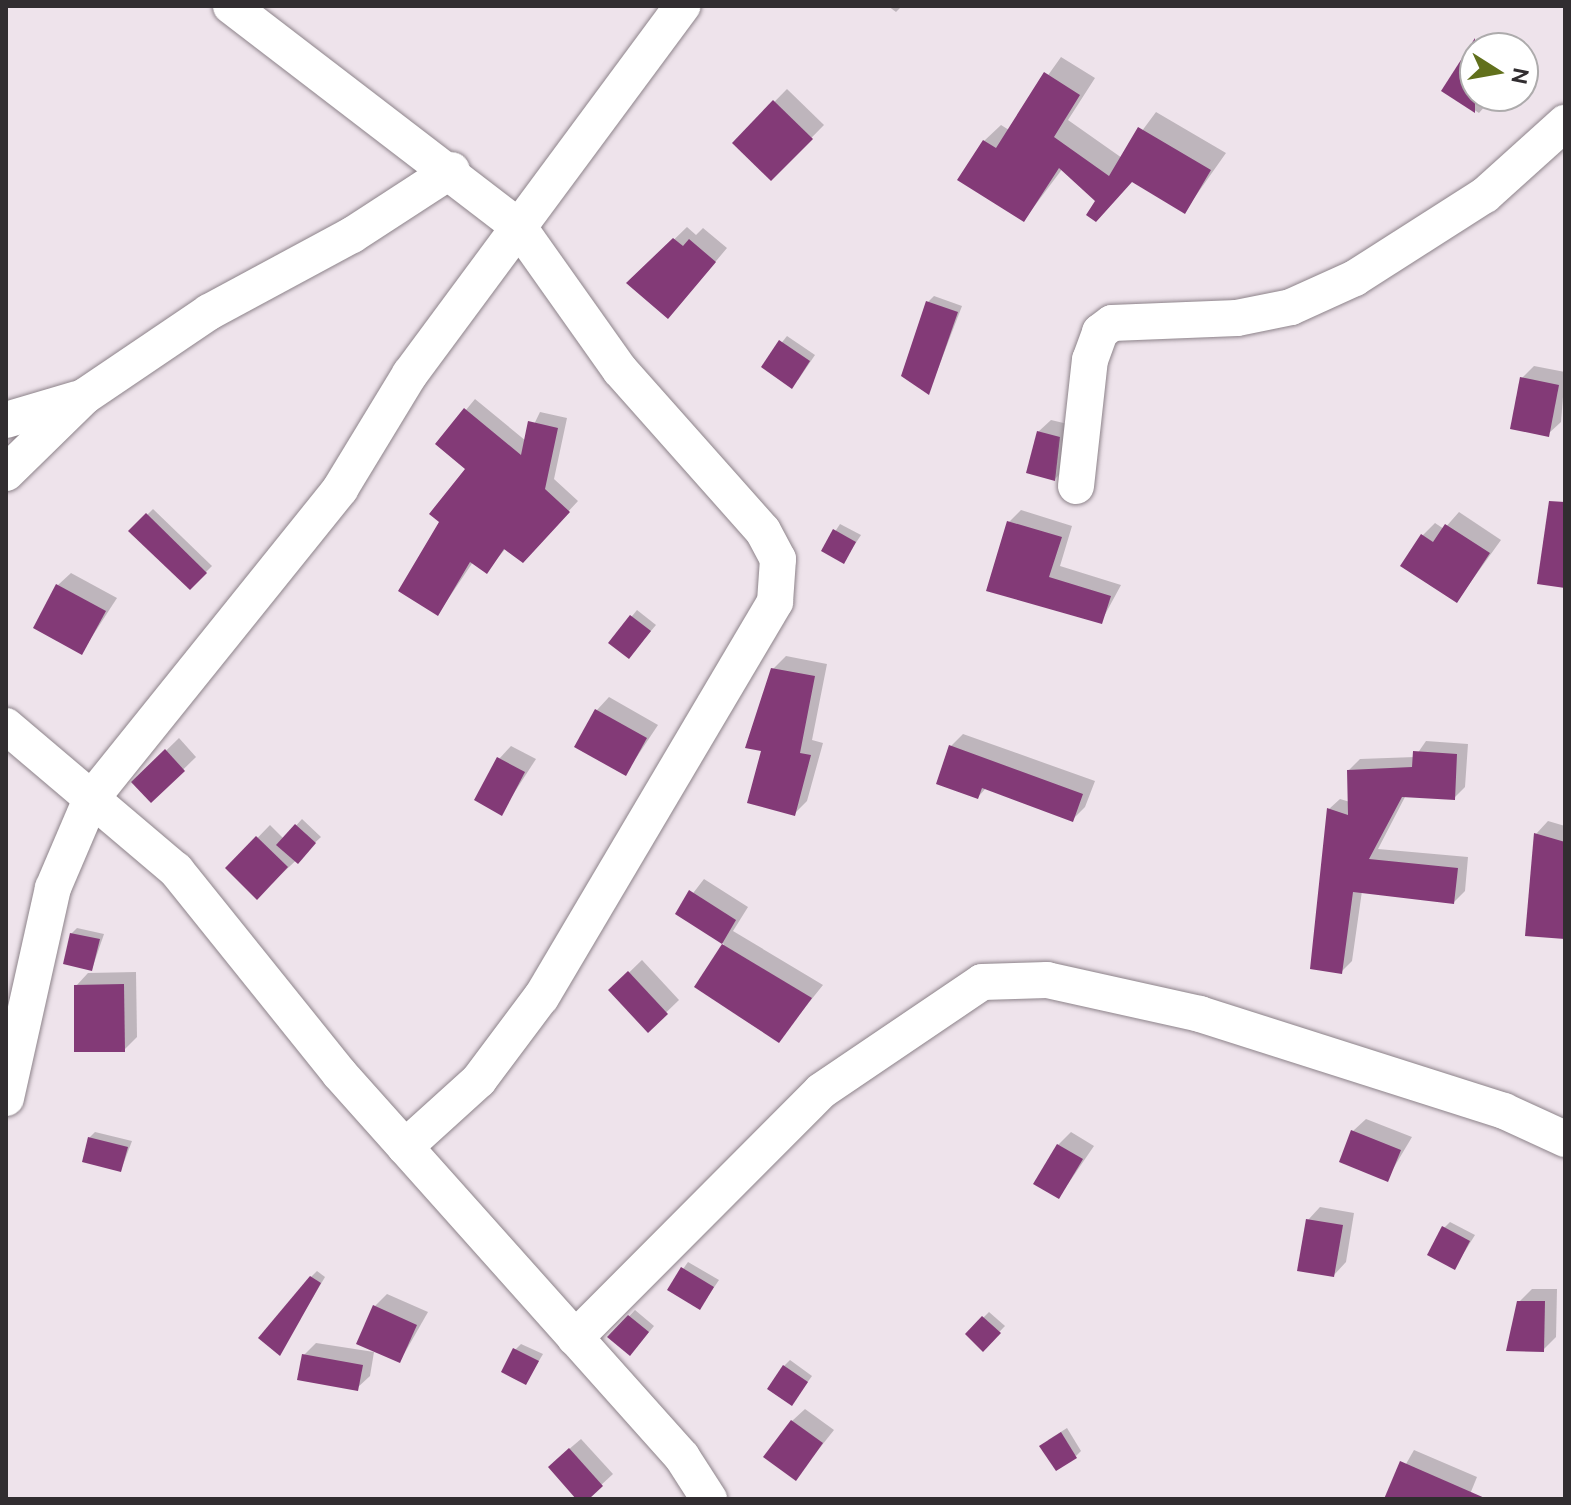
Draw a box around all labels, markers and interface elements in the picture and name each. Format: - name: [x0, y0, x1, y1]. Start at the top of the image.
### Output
- north arrow: [1459, 32, 1539, 112]
- text: N: [1507, 66, 1535, 87]

